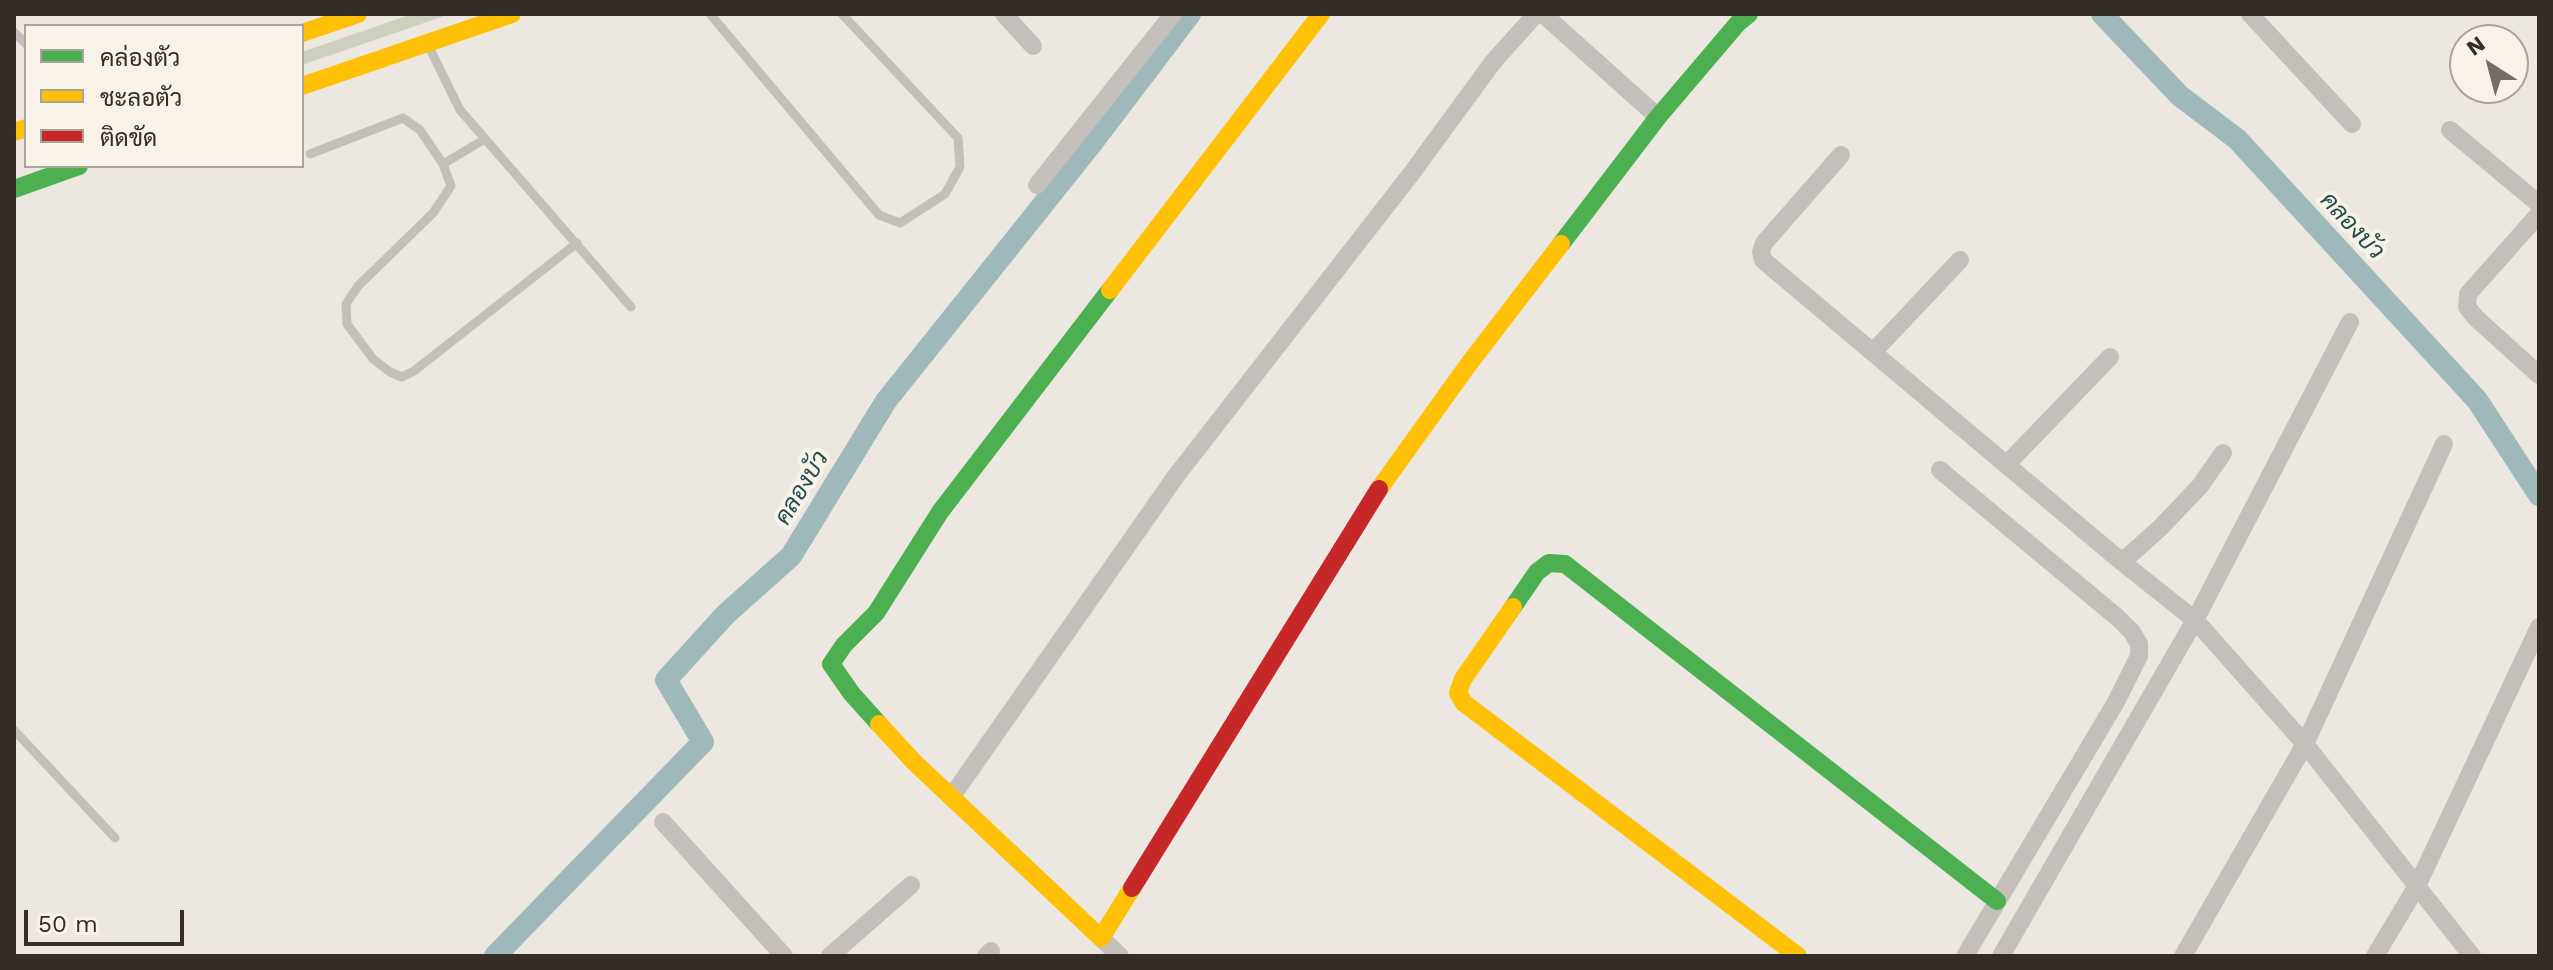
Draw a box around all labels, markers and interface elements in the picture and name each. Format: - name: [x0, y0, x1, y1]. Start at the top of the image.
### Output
- legend: [24, 24, 304, 168]
- north arrow: [2449, 24, 2529, 104]
- text: N: [2462, 31, 2490, 61]
- text: คล่องตัว: [100, 44, 180, 72]
- text: ชะลอตัว: [100, 84, 182, 112]
- text: ติดขัด: [100, 124, 157, 152]
- water label: คลองบัว: [2314, 187, 2390, 265]
- water label: คลองบัว: [769, 446, 835, 530]
- scale bar: [28, 894, 188, 944]
- text: 50 m: [38, 910, 98, 938]

